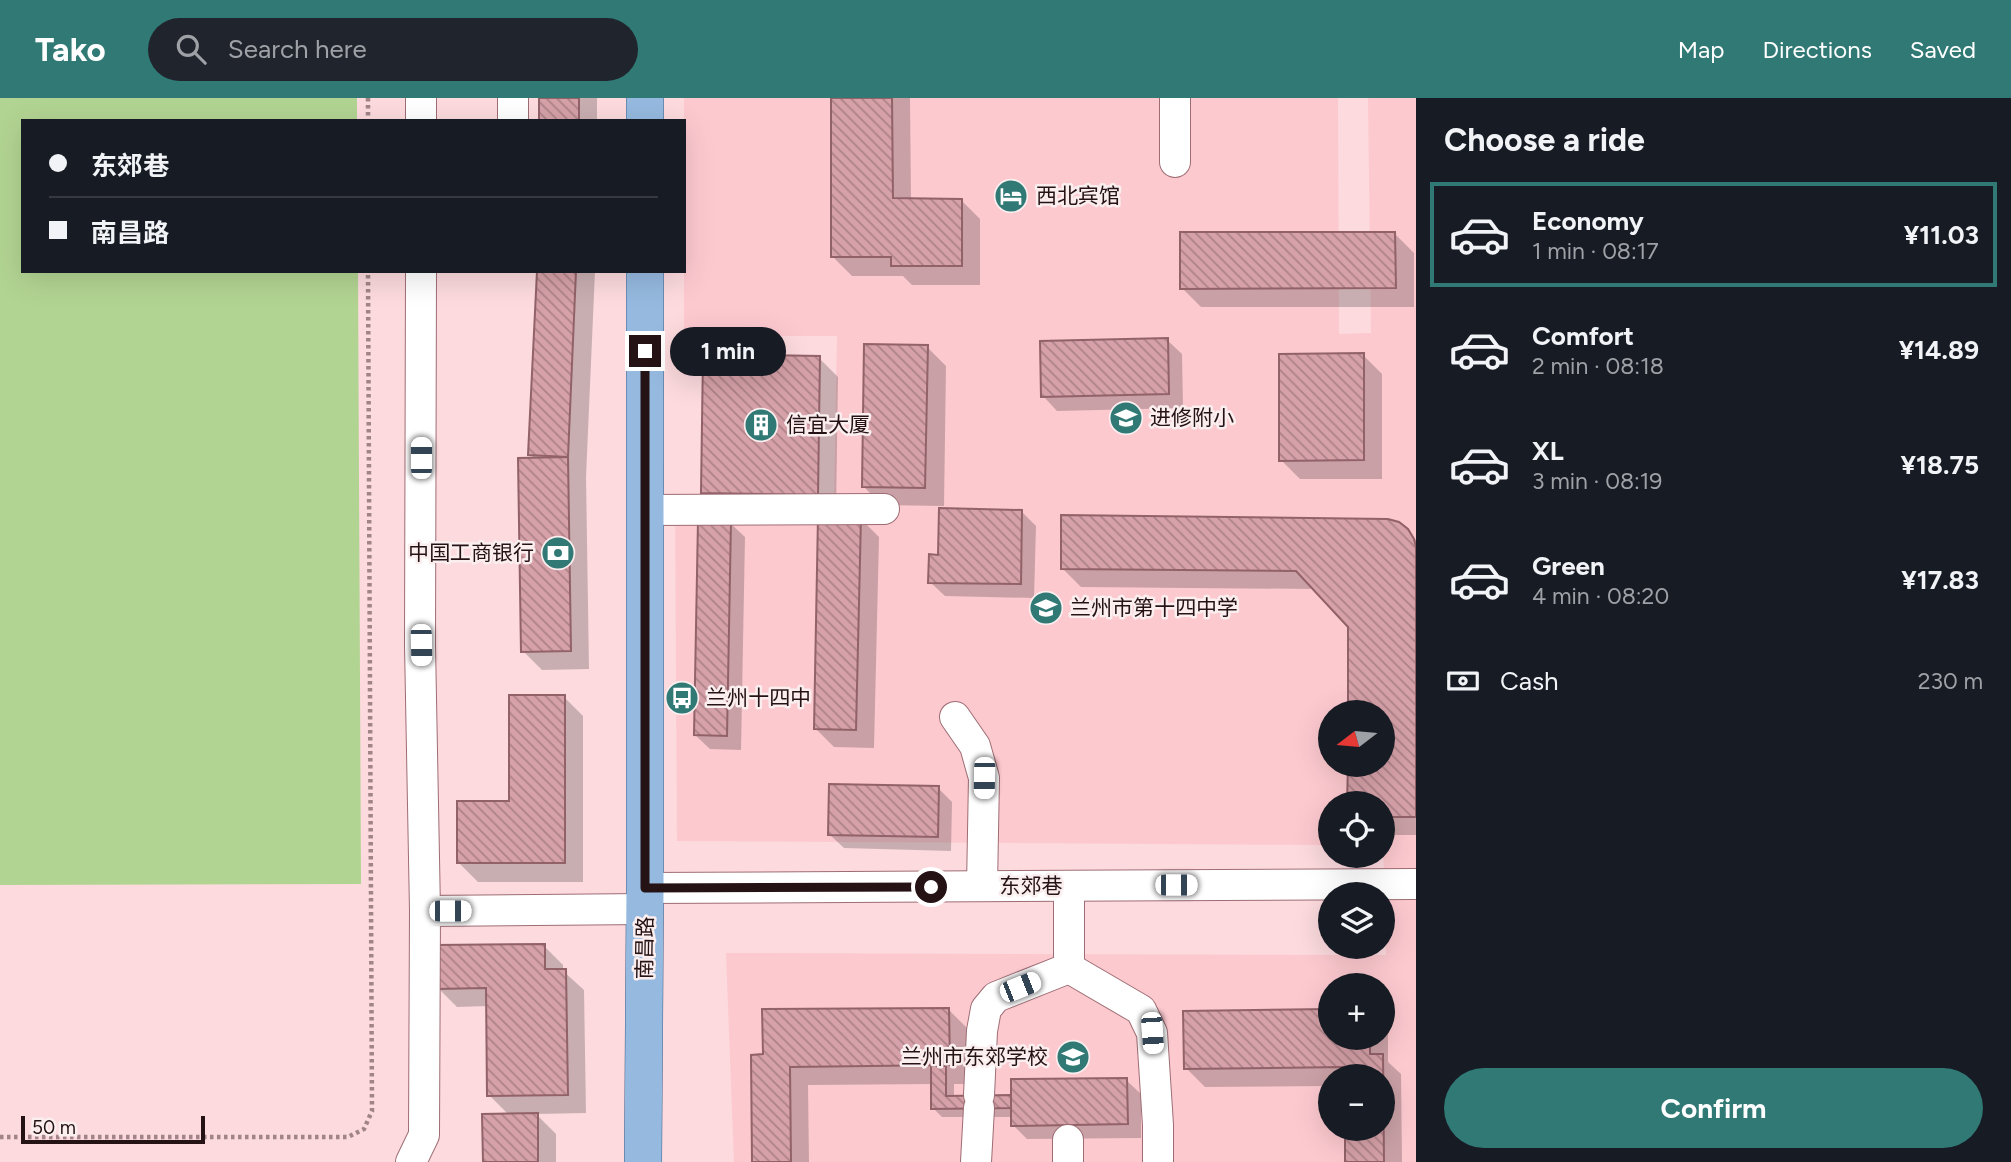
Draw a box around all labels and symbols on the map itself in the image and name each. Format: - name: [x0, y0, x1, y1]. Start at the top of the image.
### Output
- hotel icon: 西北宾馆: [992, 177, 1030, 215]
- place label: 西北宾馆: [1036, 183, 1120, 208]
- callout: 1 min: [670, 327, 785, 376]
- route end: [629, 335, 661, 367]
- school or university icon: 进修附小: [1107, 399, 1145, 437]
- place label: 进修附小: [1150, 405, 1234, 430]
- building icon: 信宜大厦: [742, 406, 780, 444]
- place label: 信宜大厦: [786, 412, 870, 437]
- car: [411, 437, 432, 479]
- bank icon: 中国工商银行: [539, 534, 577, 572]
- place label: 中国工商银行: [408, 540, 534, 565]
- school or university icon: 兰州市第十四中学: [1027, 589, 1065, 627]
- place label: 兰州市第十四中学: [1070, 595, 1238, 620]
- car: [411, 624, 432, 666]
- bus stop icon: 兰州十四中: [663, 679, 701, 717]
- place label: 兰州十四中: [706, 685, 811, 710]
- north arrow: [1318, 700, 1395, 777]
- car: [974, 757, 995, 799]
- route start: [915, 871, 947, 903]
- street label: 东郊巷: [1000, 873, 1063, 898]
- car: [1156, 875, 1198, 896]
- car: [430, 901, 472, 922]
- street label: 南昌路: [631, 916, 658, 980]
- car: [997, 969, 1044, 1005]
- car: [1141, 1011, 1164, 1055]
- school or university icon: 兰州市东郊学校: [1054, 1038, 1092, 1076]
- place label: 兰州市东郊学校: [901, 1044, 1048, 1069]
- scale bar: [21, 1113, 205, 1145]

